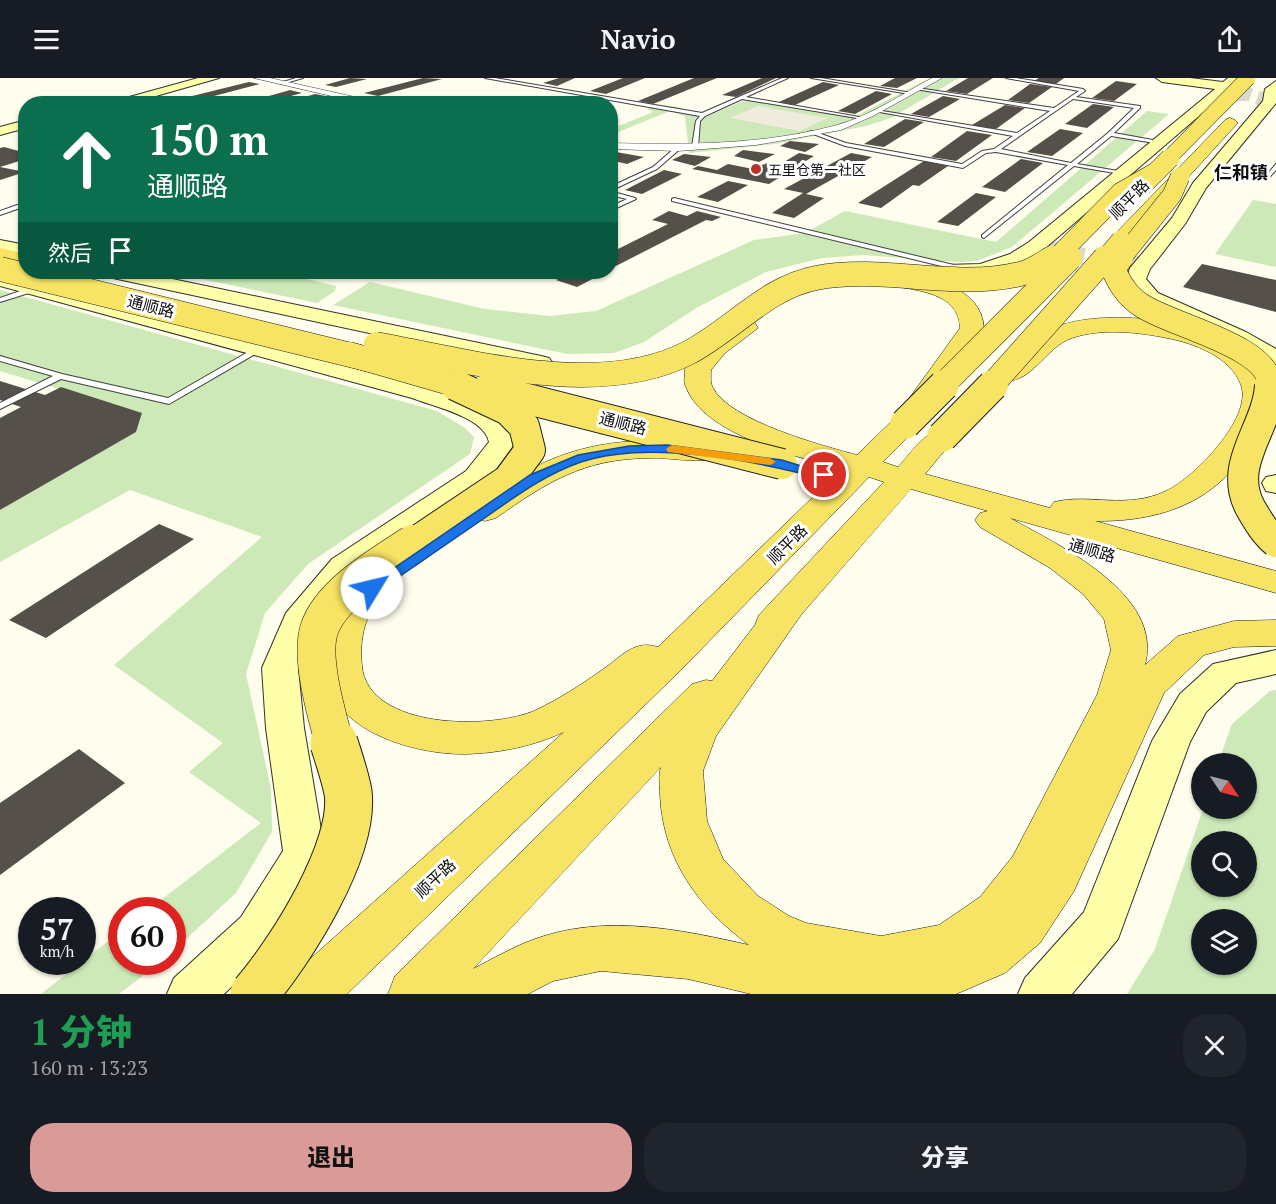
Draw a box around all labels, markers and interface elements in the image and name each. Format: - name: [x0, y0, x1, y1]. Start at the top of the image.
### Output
- text: Navio: [600, 21, 676, 57]
- icon: menu: [30, 23, 63, 56]
- icon: share: [1213, 23, 1246, 56]
- text: 150 m: [147, 111, 268, 167]
- icon: ahead: [48, 120, 126, 198]
- place label: 五里仓第一社区: [768, 160, 866, 179]
- district label: 仁和镇: [1214, 160, 1268, 184]
- marker: 五里仓第一社区: [749, 162, 763, 176]
- text: 通顺路: [147, 168, 228, 204]
- street label: 顺平路: [1104, 174, 1154, 224]
- icon: arrive: [104, 234, 137, 267]
- text: 然后: [48, 238, 92, 267]
- street label: 通顺路: [125, 290, 177, 322]
- street label: 通顺路: [597, 407, 649, 439]
- pin: [798, 449, 849, 500]
- icon: arrive: [807, 458, 840, 491]
- street label: 顺平路: [762, 519, 812, 569]
- street label: 通顺路: [1066, 533, 1118, 567]
- position arrow: [340, 556, 404, 620]
- north arrow: [1191, 753, 1257, 819]
- map controls: [1191, 753, 1257, 975]
- button: search: [1191, 831, 1257, 897]
- street label: 顺平路: [410, 854, 460, 902]
- speed limit sign: 60: [108, 897, 186, 975]
- text: 57: [40, 909, 74, 949]
- button: layers: [1191, 909, 1257, 975]
- text: km/h: [40, 941, 74, 961]
- text: 1 分钟: [30, 1008, 132, 1055]
- button: close: [1183, 1014, 1246, 1077]
- text: 160 m · 13:23: [30, 1054, 148, 1081]
- button: 退出: [30, 1123, 632, 1192]
- button: 分享: [644, 1123, 1246, 1192]

